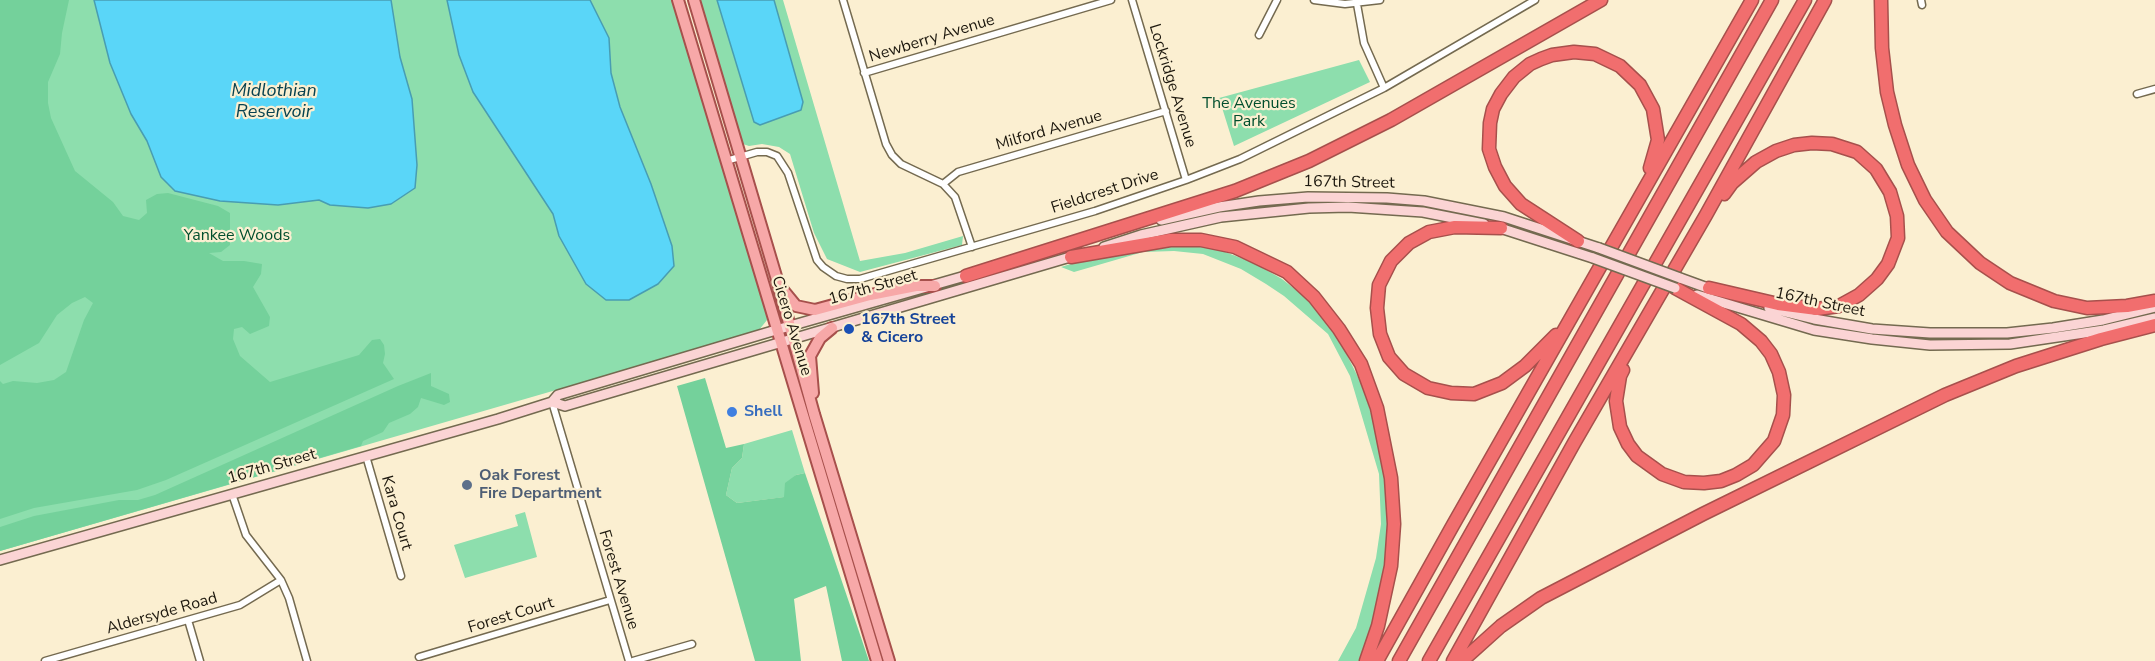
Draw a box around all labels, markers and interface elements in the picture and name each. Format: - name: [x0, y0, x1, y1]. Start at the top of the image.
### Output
- street label: Newberry Avenue: [867, 11, 997, 67]
- street label: Lockridge Avenue: [1144, 22, 1200, 150]
- water label: Midlothian Reservoir: [231, 81, 317, 124]
- park label: The Avenues Park: [1202, 94, 1296, 132]
- street label: Milford Avenue: [994, 107, 1104, 155]
- street label: Fieldcrest Drive: [1049, 166, 1161, 218]
- street label: 167th Street: [1303, 173, 1395, 193]
- park label: Yankee Woods: [184, 226, 290, 246]
- street label: 167th Street: [826, 266, 920, 310]
- street label: Cicero Avenue: [767, 274, 815, 378]
- street label: 167th Street: [1773, 284, 1867, 322]
- place label: 167th Street & Cicero: [861, 310, 955, 348]
- marker: 167th Street & Cicero: [842, 322, 856, 336]
- place label: Shell: [744, 402, 782, 422]
- marker: Shell: [725, 405, 739, 419]
- street label: 167th Street: [225, 445, 319, 489]
- place label: Oak Forest Fire Department: [479, 466, 601, 504]
- street label: Kara Court: [376, 474, 416, 552]
- marker: Oak Forest Fire Department: [460, 478, 474, 492]
- street label: Forest Avenue: [594, 528, 642, 632]
- street label: Aldersyde Road: [104, 589, 220, 639]
- street label: Forest Court: [466, 594, 556, 638]

